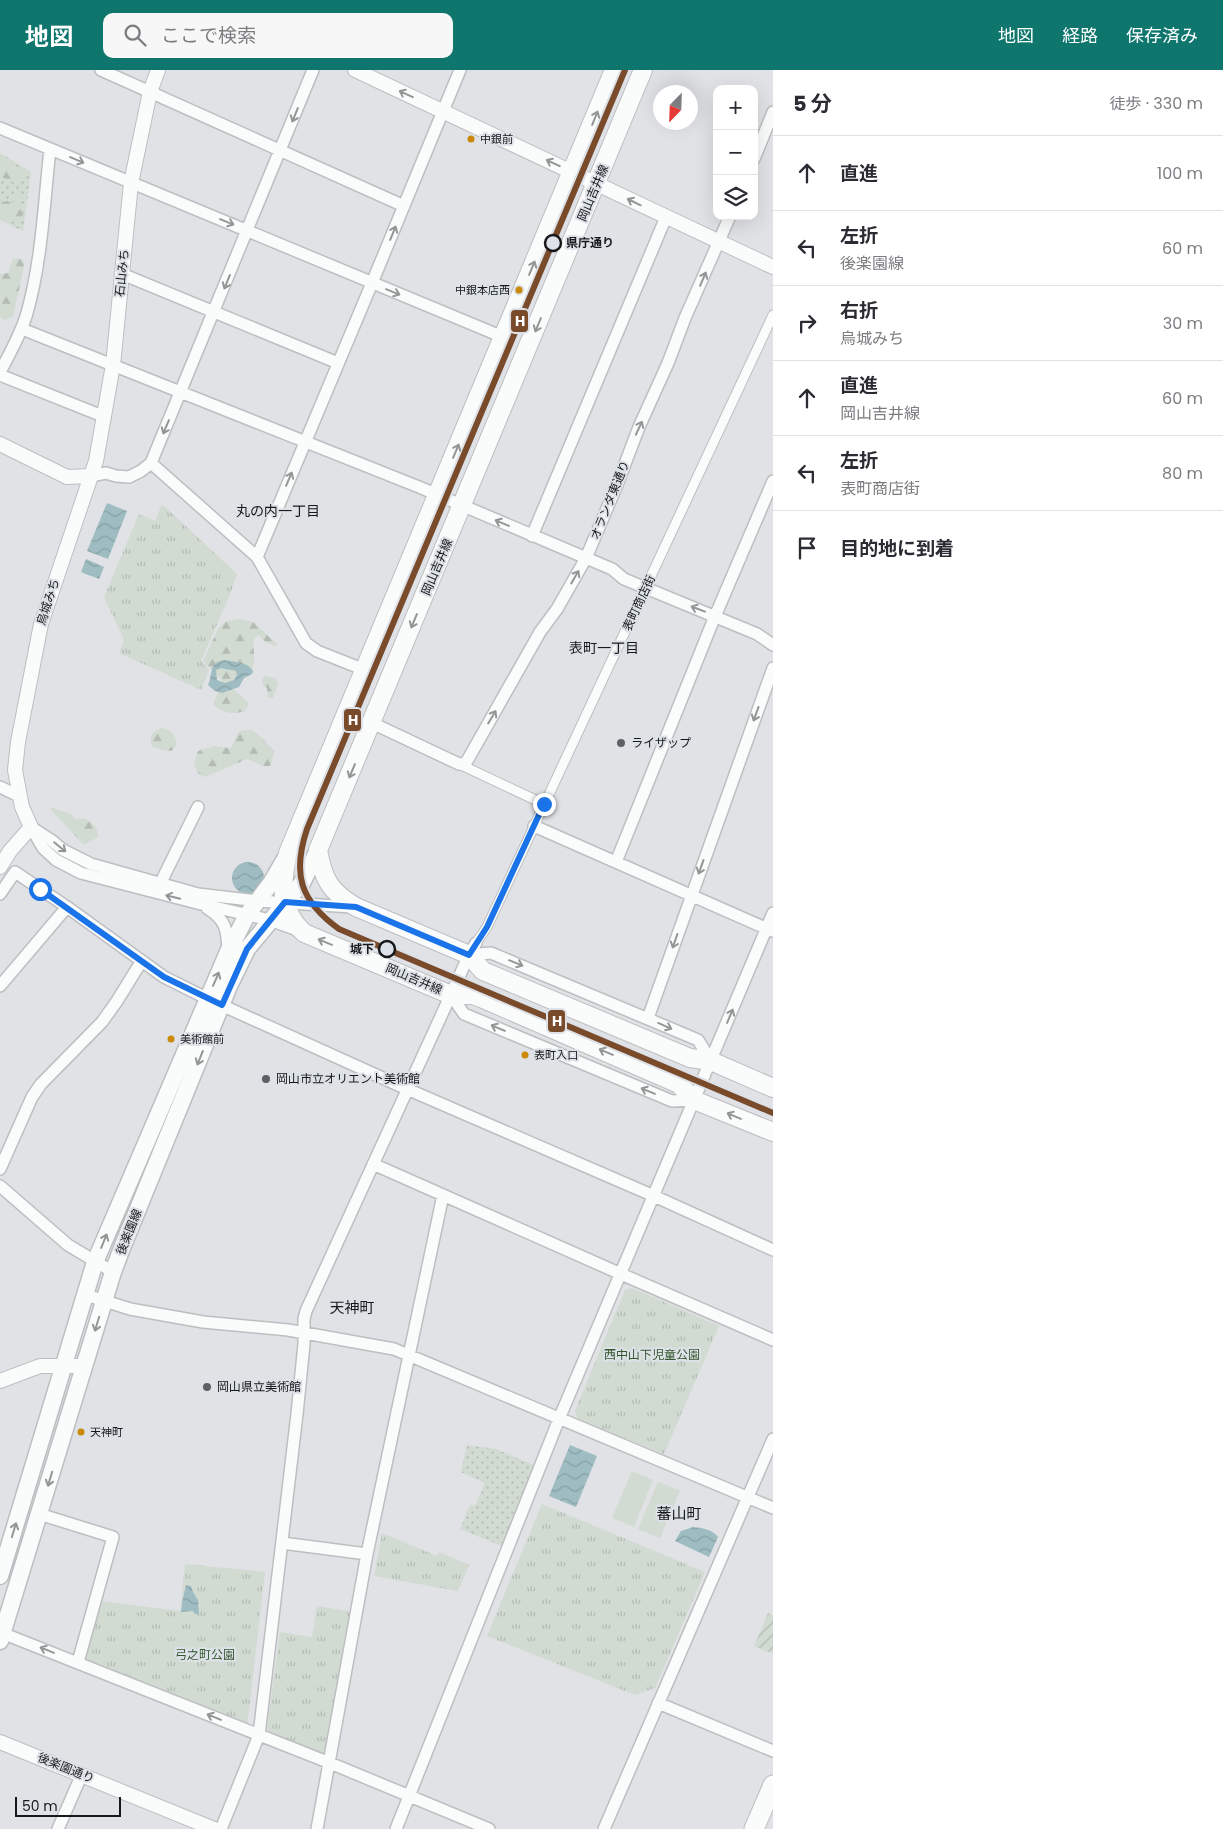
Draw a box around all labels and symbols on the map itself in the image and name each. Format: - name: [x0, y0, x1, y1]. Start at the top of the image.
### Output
- north arrow: [653, 85, 698, 130]
- one-way arrow: [399, 88, 414, 98]
- one-way arrow: [290, 107, 299, 122]
- one-way arrow: [590, 111, 600, 126]
- place label: 中銀前: [480, 131, 513, 147]
- marker: 中銀前: [466, 134, 476, 144]
- one-way arrow: [69, 156, 84, 166]
- one-way arrow: [546, 157, 561, 167]
- street label: 岡山吉井線: [573, 162, 612, 224]
- one-way arrow: [627, 197, 642, 206]
- one-way arrow: [219, 218, 234, 227]
- one-way arrow: [388, 226, 398, 241]
- marker: 県庁通り: [544, 234, 562, 252]
- place label: 県庁通り: [566, 234, 614, 251]
- street label: 石山みち: [111, 248, 132, 298]
- one-way arrow: [528, 261, 538, 276]
- one-way arrow: [699, 272, 709, 287]
- one-way arrow: [222, 274, 231, 289]
- place label: 中銀本店西: [455, 282, 510, 298]
- marker: 中銀本店西: [514, 285, 524, 295]
- one-way arrow: [385, 288, 400, 297]
- line badge: H: [510, 309, 529, 333]
- text: H: [515, 311, 525, 331]
- one-way arrow: [532, 317, 542, 332]
- one-way arrow: [161, 419, 171, 434]
- one-way arrow: [635, 421, 645, 436]
- one-way arrow: [452, 443, 461, 459]
- street label: オランダ東通り: [586, 458, 633, 542]
- one-way arrow: [285, 472, 294, 487]
- district label: 丸の内一丁目: [236, 501, 320, 521]
- one-way arrow: [495, 518, 510, 528]
- street label: 岡山吉井線: [417, 536, 456, 598]
- one-way arrow: [571, 571, 581, 585]
- street label: 表町商店街: [618, 572, 659, 634]
- street label: 烏城みち: [32, 576, 63, 627]
- one-way arrow: [691, 604, 706, 613]
- one-way arrow: [409, 613, 419, 628]
- district label: 表町一丁目: [569, 638, 639, 658]
- one-way arrow: [751, 706, 760, 721]
- line badge: H: [343, 708, 362, 732]
- text: H: [348, 710, 358, 730]
- one-way arrow: [488, 710, 498, 724]
- place label: ライザップ: [631, 734, 691, 751]
- marker: ライザップ: [615, 737, 627, 749]
- one-way arrow: [346, 763, 355, 778]
- route end: [533, 793, 556, 816]
- one-way arrow: [53, 842, 66, 853]
- one-way arrow: [696, 858, 705, 874]
- route start: [29, 878, 52, 901]
- one-way arrow: [165, 892, 181, 901]
- one-way arrow: [670, 933, 679, 949]
- one-way arrow: [318, 936, 333, 946]
- place label: 城下: [350, 940, 374, 957]
- marker: 城下: [378, 940, 396, 958]
- street label: 岡山吉井線: [383, 959, 445, 998]
- one-way arrow: [508, 960, 523, 969]
- one-way arrow: [212, 972, 222, 987]
- line badge: H: [547, 1009, 566, 1033]
- one-way arrow: [726, 1009, 736, 1024]
- text: H: [552, 1011, 562, 1031]
- one-way arrow: [657, 1021, 672, 1031]
- one-way arrow: [491, 1023, 506, 1033]
- place label: 美術館前: [180, 1031, 224, 1047]
- marker: 美術館前: [166, 1034, 176, 1044]
- place label: 表町入口: [534, 1047, 578, 1063]
- one-way arrow: [599, 1047, 614, 1057]
- one-way arrow: [195, 1050, 204, 1065]
- marker: 表町入口: [520, 1050, 530, 1060]
- place label: 岡山市立オリエント美術館: [276, 1070, 420, 1087]
- marker: 岡山市立オリエント美術館: [260, 1073, 272, 1085]
- one-way arrow: [641, 1086, 656, 1096]
- one-way arrow: [727, 1110, 742, 1120]
- street label: 後楽園線: [112, 1206, 145, 1257]
- one-way arrow: [100, 1233, 109, 1248]
- district label: 天神町: [329, 1297, 375, 1318]
- one-way arrow: [92, 1315, 102, 1331]
- park label: 西中山下児童公園: [604, 1346, 700, 1363]
- place label: 岡山県立美術館: [217, 1378, 301, 1395]
- marker: 岡山県立美術館: [201, 1381, 213, 1393]
- place label: 天神町: [90, 1424, 123, 1440]
- marker: 天神町: [76, 1427, 86, 1437]
- one-way arrow: [44, 1471, 54, 1487]
- district label: 蕃山町: [656, 1503, 702, 1524]
- one-way arrow: [10, 1522, 20, 1538]
- one-way arrow: [40, 1645, 55, 1654]
- park label: 弓之町公園: [175, 1646, 235, 1663]
- one-way arrow: [207, 1712, 222, 1721]
- street label: 後楽園通り: [35, 1748, 97, 1787]
- scale bar: [15, 1794, 121, 1817]

